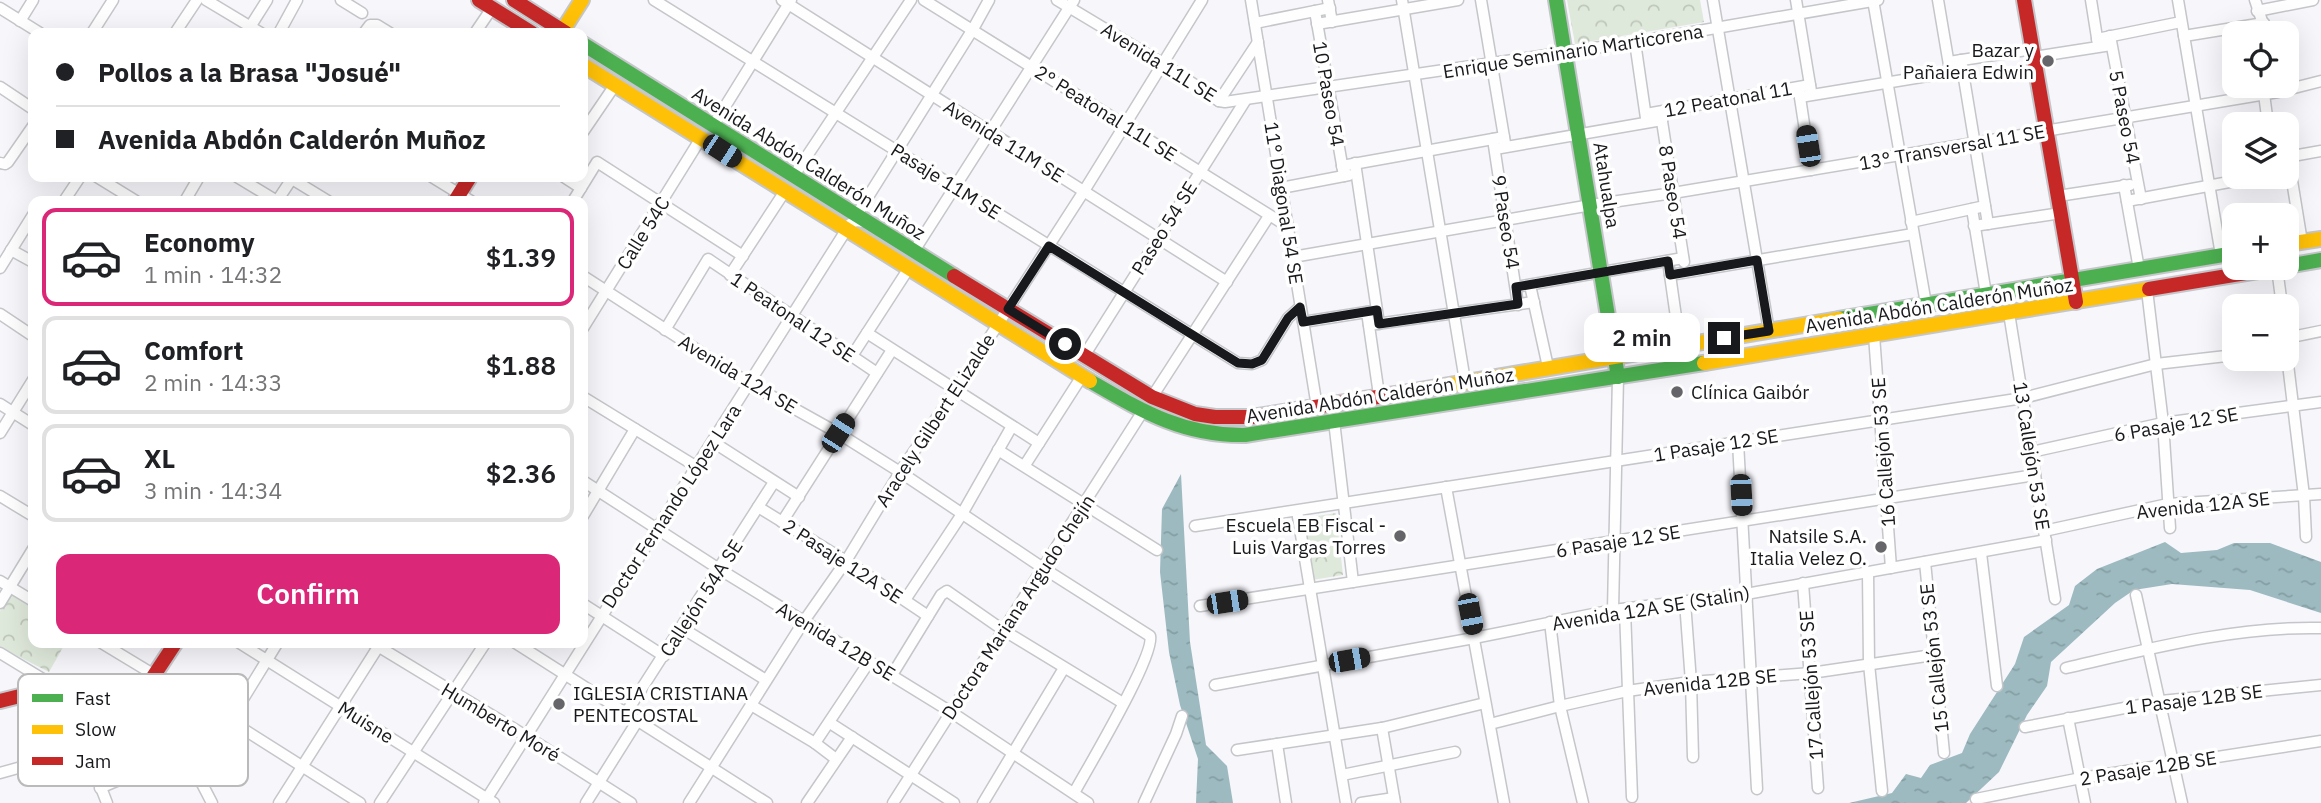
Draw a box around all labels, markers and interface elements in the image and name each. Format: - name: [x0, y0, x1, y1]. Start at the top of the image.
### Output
- street label: Avenida 11L SE: [1097, 17, 1221, 107]
- street label: Enrique Seminario Marticorena: [1441, 19, 1705, 83]
- map controls: [2222, 21, 2299, 371]
- button: locate: [2222, 21, 2299, 98]
- place label: Bazar y Pañaiera Edwin: [1903, 38, 2035, 84]
- street label: 10 Paseo 54: [1308, 40, 1350, 148]
- marker: Bazar y Pañaiera Edwin: [2040, 53, 2056, 69]
- text: Pollos a la Brasa "Josué": [98, 55, 401, 89]
- street label: 2° Peatonal 11L SE: [1030, 60, 1182, 166]
- street label: 5 Paseo 54: [2104, 68, 2146, 166]
- street label: 12 Peatonal 11: [1662, 76, 1794, 122]
- street label: Avenida Abdón Calderón Muñoz: [688, 81, 930, 245]
- street label: Avenida 11M SE: [939, 94, 1069, 188]
- button: layers: [2222, 112, 2299, 189]
- street label: 13° Transversal 11 SE: [1857, 119, 2047, 175]
- street label: 11° Diagonal 54 SE: [1259, 120, 1309, 286]
- text: Avenida Abdón Calderón Muñoz: [98, 122, 486, 156]
- car: [1795, 124, 1822, 168]
- car: [699, 131, 746, 171]
- street label: Pasaje 11M SE: [886, 138, 1006, 224]
- street label: Atahualpa: [1588, 140, 1626, 230]
- street label: 8 Paseo 54: [1654, 143, 1692, 241]
- street label: 9 Paseo 54: [1487, 173, 1525, 271]
- street label: Paseo 54 SE: [1126, 177, 1202, 279]
- street label: Calle 54C: [611, 192, 675, 274]
- button: +: [2222, 203, 2299, 280]
- text: Economy: [144, 225, 255, 259]
- icon: car: [60, 226, 123, 289]
- text: $1.39: [486, 240, 556, 274]
- text: 1 min · 14:32: [144, 259, 282, 289]
- street label: 1 Peatonal 12 SE: [726, 267, 860, 367]
- street label: Avenida Abdón Calderón Muñoz: [1804, 272, 2075, 338]
- button: −: [2222, 294, 2299, 371]
- callout: 2 min: [1584, 314, 1700, 362]
- text: 2 min: [1612, 322, 1672, 352]
- route end: [1708, 322, 1740, 354]
- route start: [1049, 328, 1081, 360]
- street label: Avenida 12A SE: [674, 329, 802, 419]
- street label: Aracely Gilbert ELizalde: [870, 329, 1000, 511]
- text: Comfort: [144, 333, 243, 367]
- icon: car: [60, 334, 123, 397]
- text: $1.88: [486, 348, 556, 382]
- street label: Avenida Abdón Calderón Muñoz: [1245, 362, 1516, 428]
- text: 2 min · 14:33: [144, 367, 282, 397]
- street label: 16 Callejón 53 SE: [1866, 376, 1900, 528]
- place label: Clínica Gaibór: [1691, 380, 1809, 404]
- street label: 13 Callejón 53 SE: [2008, 380, 2056, 532]
- marker: Clínica Gaibór: [1669, 384, 1685, 400]
- street label: Doctor Fernando López Lara: [596, 400, 746, 612]
- street label: 6 Pasaje 12 SE: [2112, 401, 2240, 447]
- car: [818, 410, 859, 456]
- street label: 1 Pasaje 12 SE: [1652, 423, 1780, 467]
- text: XL: [144, 441, 175, 475]
- icon: car: [60, 442, 123, 505]
- text: $2.36: [486, 456, 556, 490]
- car: [1730, 473, 1753, 517]
- text: 3 min · 14:34: [144, 475, 282, 505]
- street label: Avenida 12A SE: [2135, 486, 2271, 524]
- street label: Doctora Mariana Argudo Chejín: [936, 490, 1100, 724]
- street label: 2 Pasaje 12A SE: [779, 513, 907, 609]
- place label: Escuela EB Fiscal - Luis Vargas Torres: [1226, 513, 1386, 559]
- street label: 6 Pasaje 12 SE: [1554, 519, 1682, 563]
- place label: Natsile S.A. Italia Velez O.: [1750, 524, 1867, 570]
- marker: Escuela EB Fiscal - Luis Vargas Torres: [1392, 528, 1408, 544]
- street label: Callejón 54A SE: [654, 535, 748, 661]
- marker: Natsile S.A. Italia Velez O.: [1873, 539, 1889, 555]
- button: Confirm: [56, 554, 560, 634]
- street label: Avenida 12A SE (Stalin): [1550, 581, 1752, 635]
- street label: 15 Callejón 53 SE: [1914, 582, 1954, 734]
- car: [1205, 588, 1250, 616]
- car: [1456, 591, 1485, 637]
- street label: Avenida 12B SE: [772, 596, 900, 686]
- street label: 17 Callejón 53 SE: [1794, 609, 1828, 761]
- car: [1327, 646, 1372, 674]
- street label: Avenida 12B SE: [1642, 663, 1778, 701]
- legend: [18, 674, 248, 786]
- street label: Humberto Moré: [437, 677, 565, 767]
- street label: 1 Pasaje 12B SE: [2124, 679, 2264, 719]
- place label: IGLESIA CRISTIANA PENTECOSTAL: [573, 681, 748, 727]
- text: Fast: [75, 686, 111, 710]
- street label: Muisne: [334, 696, 398, 748]
- marker: IGLESIA CRISTIANA PENTECOSTAL: [551, 696, 567, 712]
- text: Slow: [75, 717, 116, 741]
- street label: 2 Pasaje 12B SE: [2078, 745, 2218, 791]
- text: Jam: [75, 749, 111, 773]

